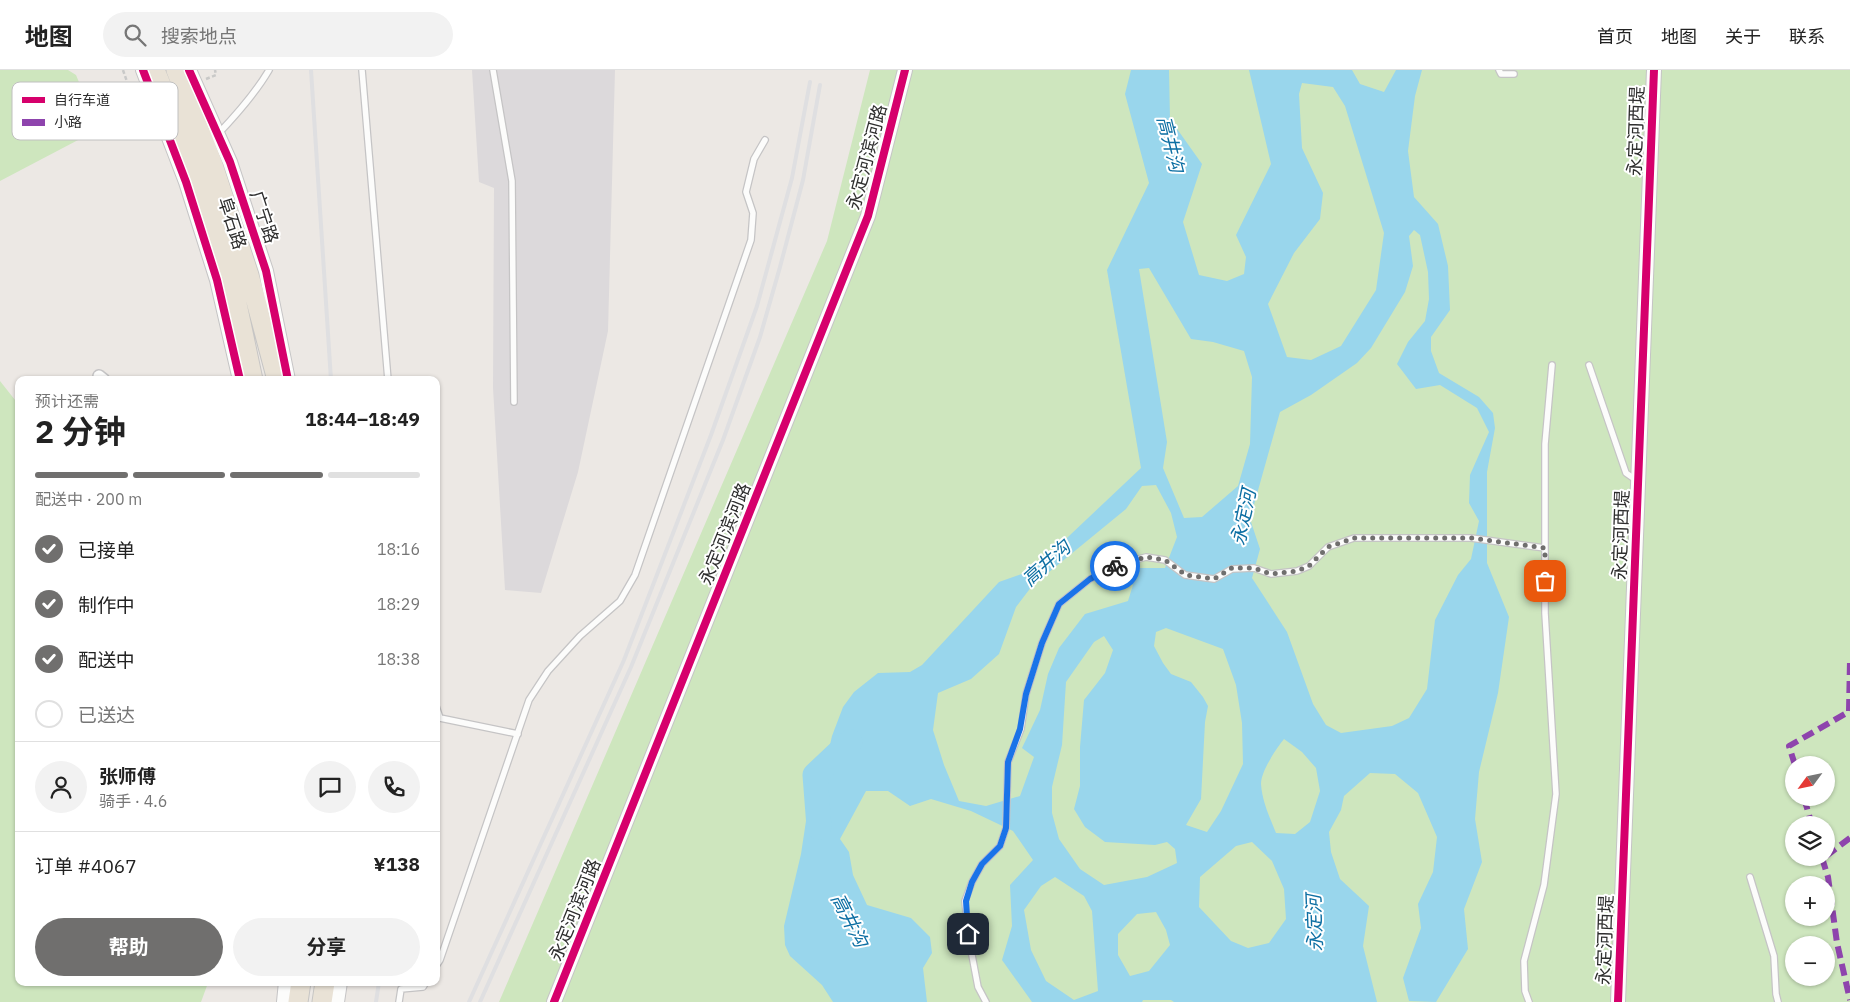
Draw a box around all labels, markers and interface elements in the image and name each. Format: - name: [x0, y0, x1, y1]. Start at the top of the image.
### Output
- search box: [103, 12, 453, 57]
- text: 地图: [25, 20, 73, 52]
- icon: search: [121, 21, 149, 49]
- text: 搜索地点: [161, 24, 237, 48]
- text: 首页: [1597, 25, 1633, 48]
- text: 地图: [1661, 25, 1697, 48]
- text: 关于: [1725, 25, 1761, 48]
- text: 联系: [1789, 25, 1825, 48]
- legend: [12, 82, 178, 140]
- street label: 永定河西堤: [1622, 86, 1649, 176]
- text: 自行车道: [54, 91, 110, 109]
- street label: 永定河滨河路: [841, 102, 892, 212]
- text: 小路: [54, 113, 82, 131]
- water label: 高井沟: [1152, 113, 1190, 176]
- street label: 广宁路: [245, 188, 284, 246]
- street label: 阜石路: [213, 194, 252, 252]
- text: 预计还需: [35, 391, 99, 411]
- text: 18:44–18:49: [305, 407, 420, 431]
- text: 2 分钟: [35, 410, 126, 452]
- street label: 永定河滨河路: [694, 479, 755, 588]
- water label: 永定河: [1225, 483, 1261, 547]
- text: 配送中 · 200 m: [35, 489, 142, 509]
- street label: 永定河西堤: [1607, 490, 1634, 580]
- water label: 高井沟: [1017, 534, 1077, 591]
- icon: check: [35, 535, 63, 563]
- text: 已接单: [78, 538, 135, 562]
- text: 18:16: [377, 539, 420, 559]
- courier: [1090, 541, 1140, 591]
- icon: bike: [1101, 552, 1129, 580]
- pin: [1524, 560, 1566, 602]
- icon: bag: [1531, 567, 1559, 595]
- icon: check: [35, 590, 63, 618]
- text: 制作中: [78, 593, 135, 617]
- text: 18:29: [377, 594, 420, 614]
- icon: check: [35, 645, 63, 673]
- text: 配送中: [78, 648, 135, 672]
- text: 18:38: [377, 649, 420, 669]
- text: 已送达: [78, 703, 135, 727]
- north arrow: [1785, 756, 1835, 806]
- map controls: [1785, 756, 1835, 986]
- button: person: [35, 761, 87, 813]
- button: chat: [304, 761, 356, 813]
- button: phone: [368, 761, 420, 813]
- text: 张师傅: [99, 764, 156, 788]
- text: 骑手 · 4.6: [99, 791, 167, 811]
- button: layers: [1785, 816, 1835, 866]
- text: ¥138: [373, 852, 420, 876]
- text: 订单 #4067: [35, 854, 137, 878]
- street label: 永定河滨河路: [544, 855, 605, 964]
- button: +: [1785, 876, 1835, 926]
- water label: 高井沟: [826, 889, 875, 953]
- water label: 永定河: [1301, 890, 1327, 952]
- street label: 永定河西堤: [1591, 895, 1618, 985]
- pin: [947, 913, 989, 955]
- button: 帮助: [35, 918, 223, 976]
- button: 分享: [233, 918, 420, 976]
- icon: home: [954, 920, 982, 948]
- button: −: [1785, 936, 1835, 986]

